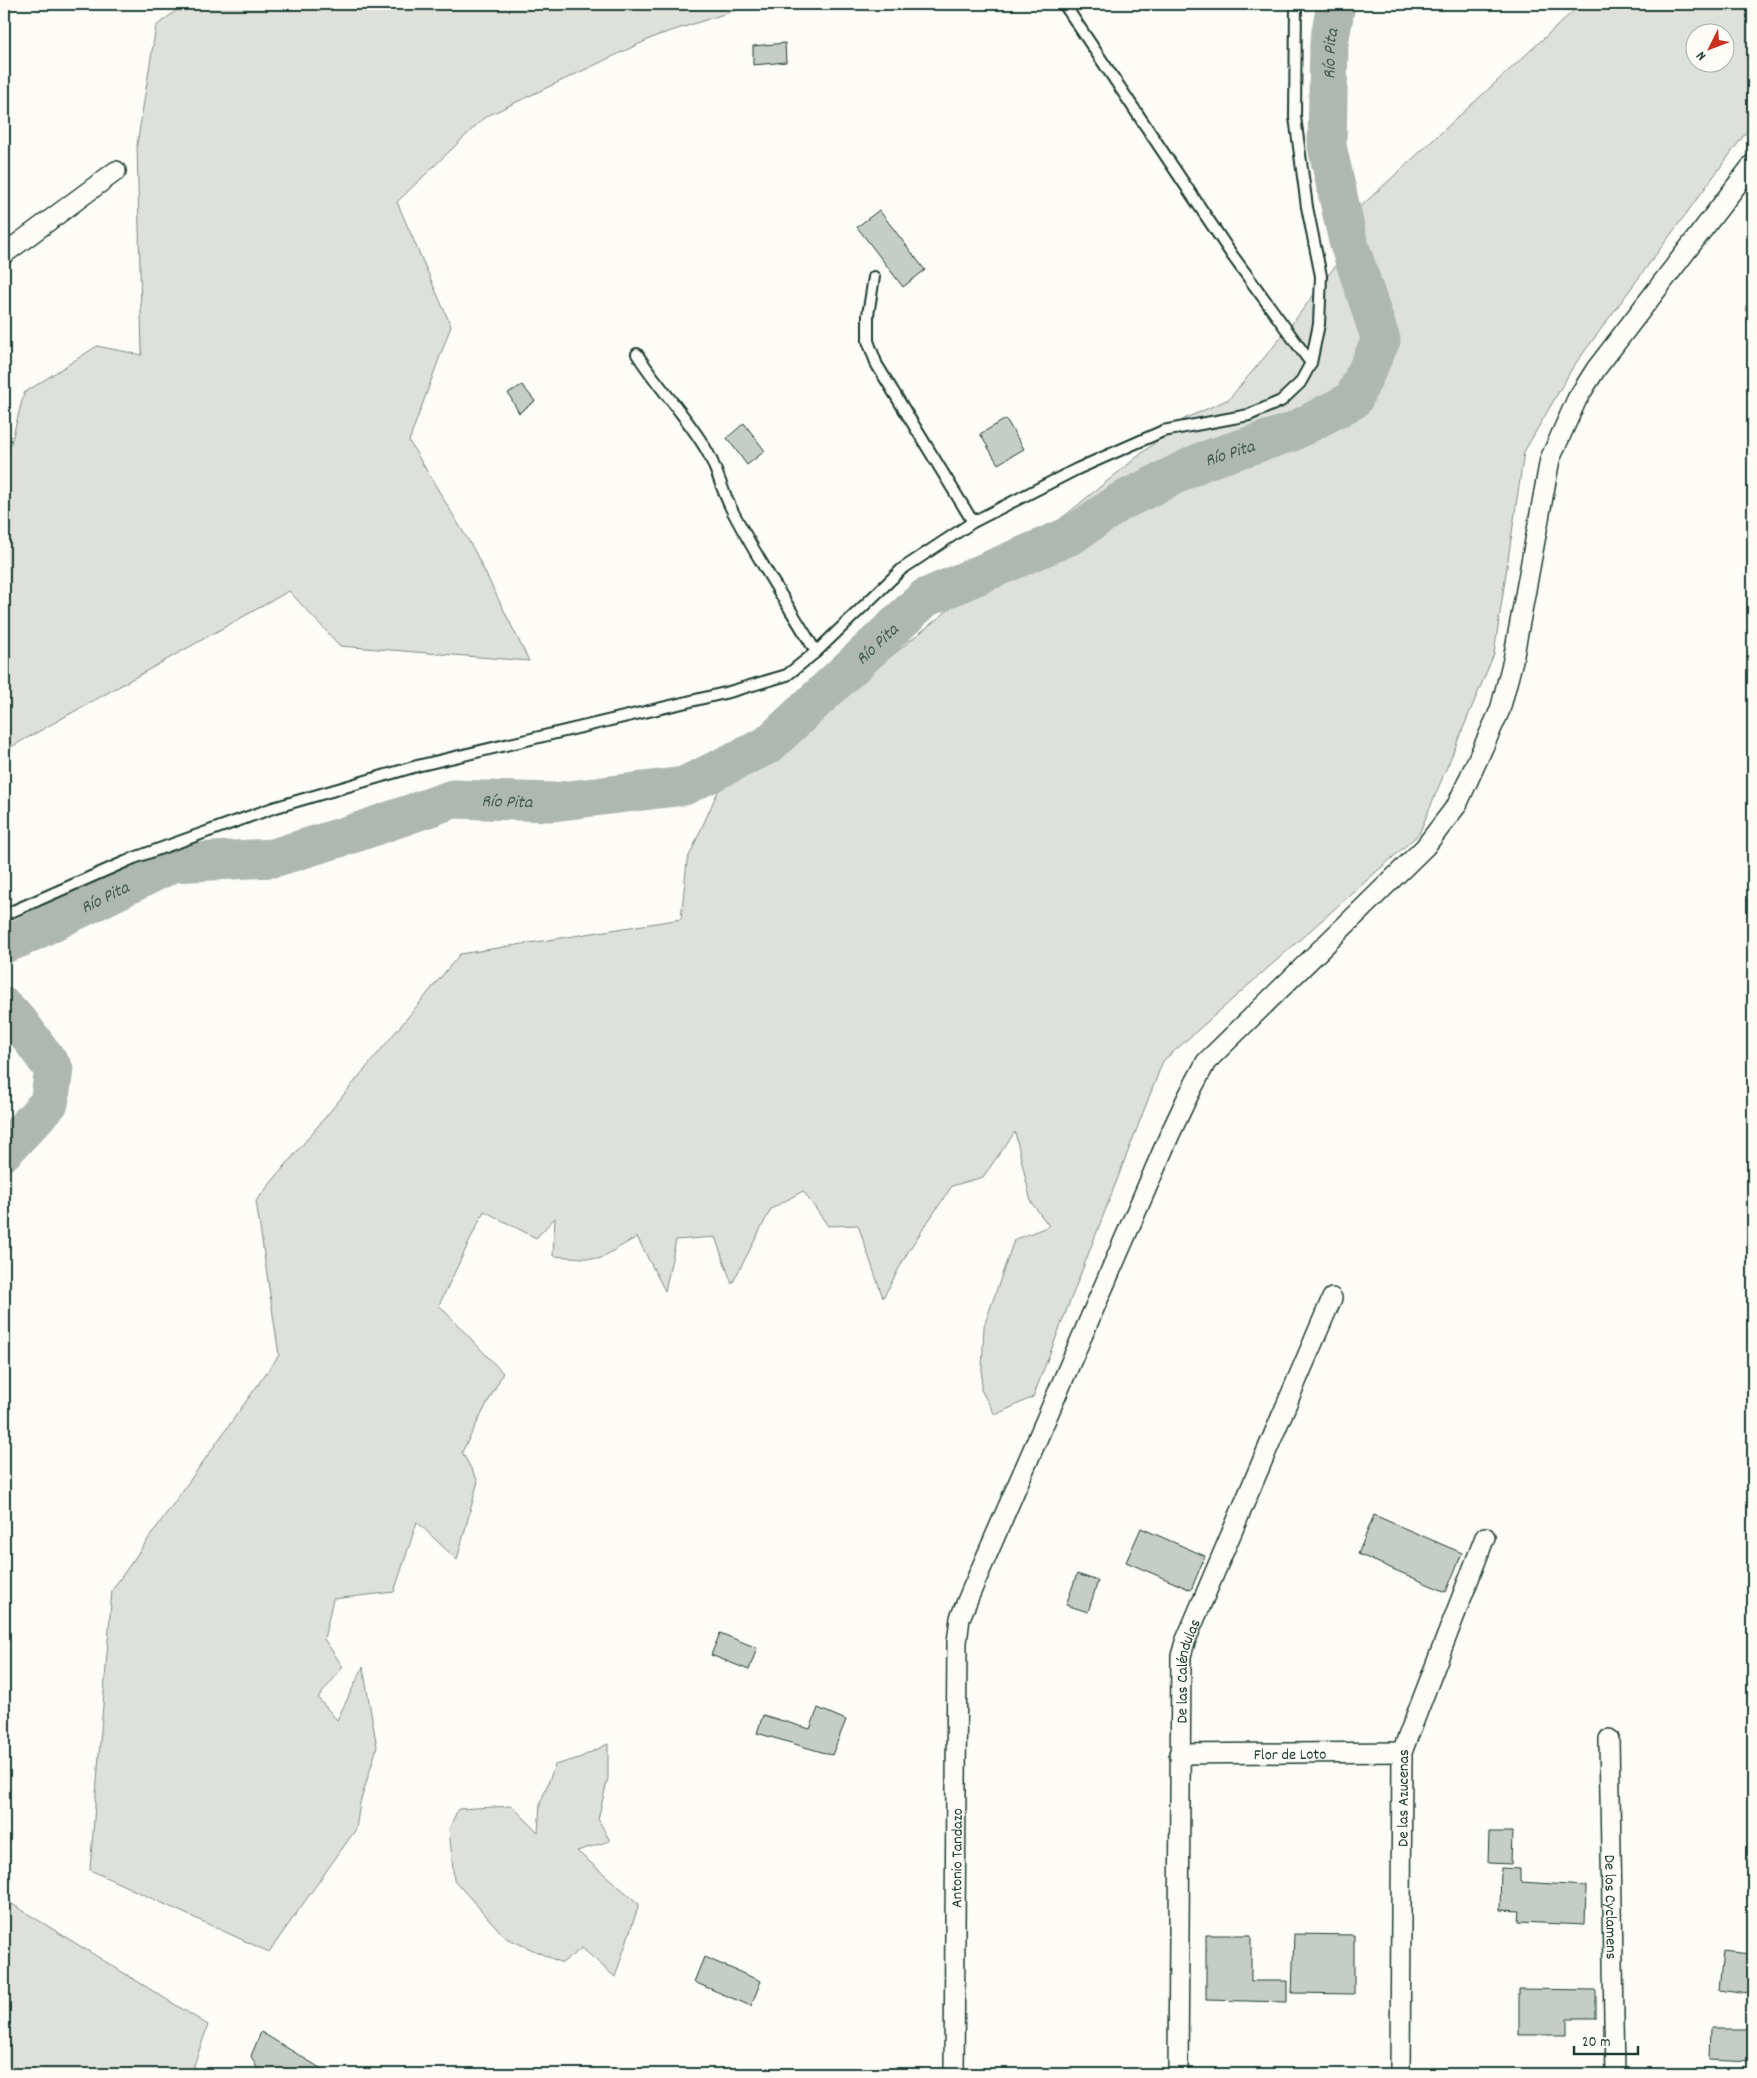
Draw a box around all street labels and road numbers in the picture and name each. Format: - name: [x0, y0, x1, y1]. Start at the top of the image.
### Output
- street label: De las Caléndulas: [1172, 1615, 1208, 1724]
- street label: Flor de Loto: [1254, 1744, 1326, 1767]
- street label: De las Azucenas: [1392, 1749, 1416, 1847]
- street label: Antonio Tandazo: [946, 1808, 970, 1908]
- street label: De los Cyclamens: [1597, 1854, 1622, 1960]

